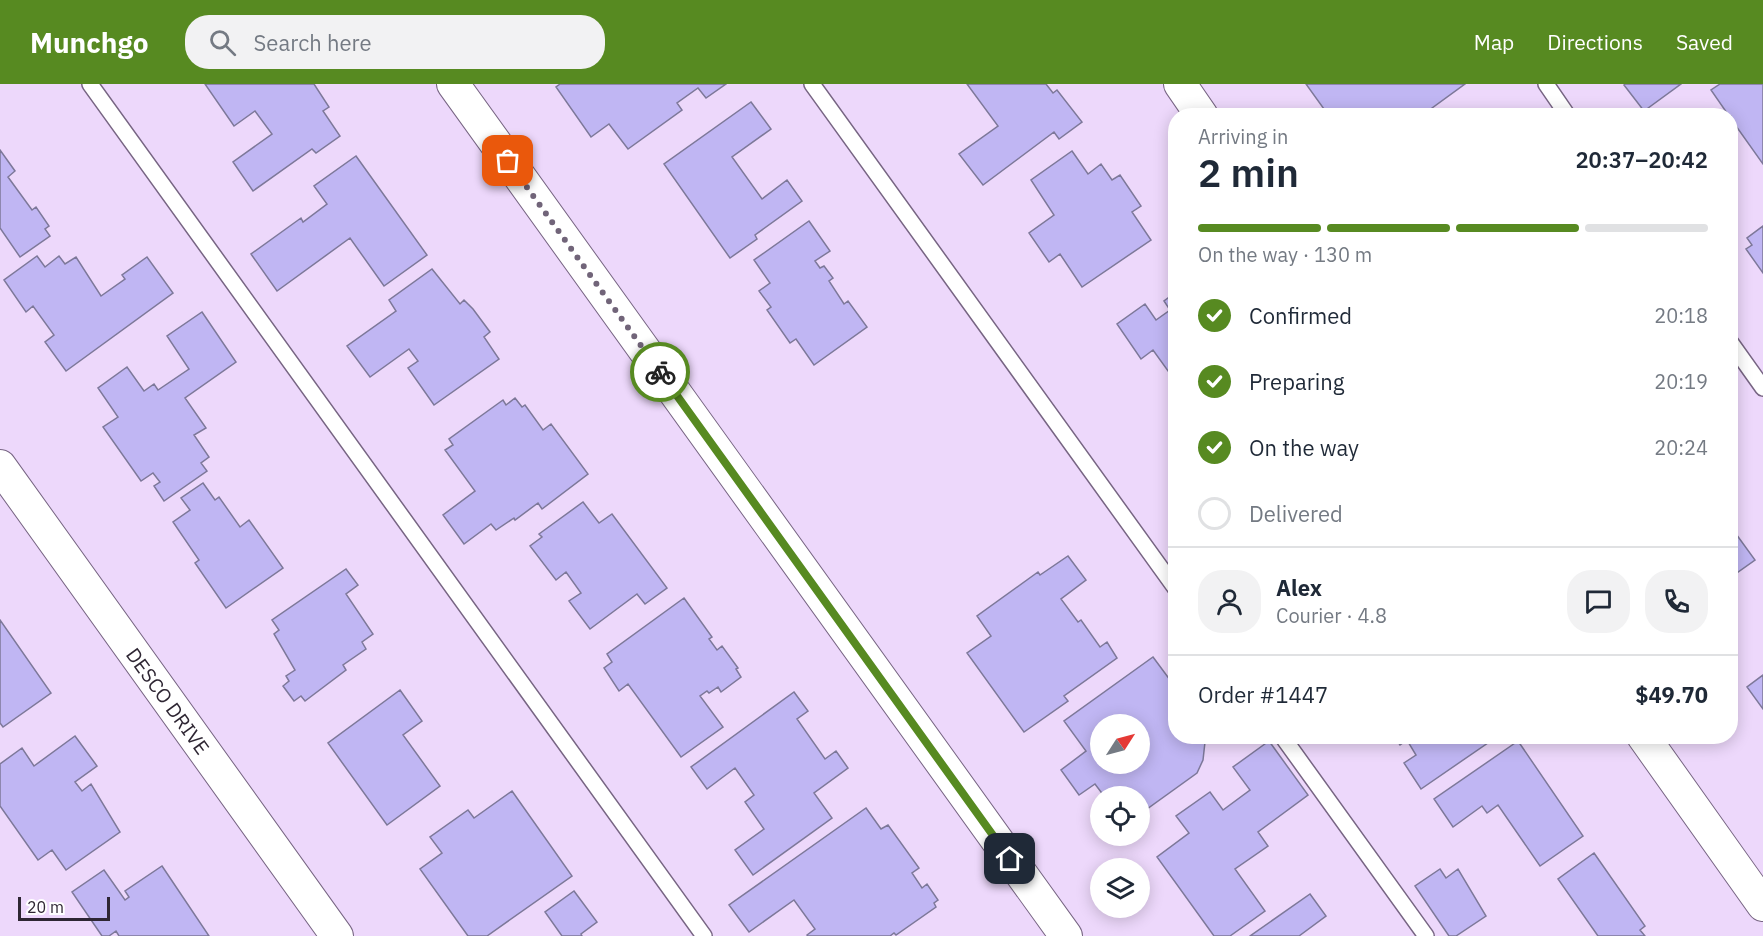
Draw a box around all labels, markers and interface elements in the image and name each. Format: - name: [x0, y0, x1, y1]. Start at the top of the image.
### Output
- search box: [185, 15, 605, 69]
- text: Munchgo: [30, 24, 149, 61]
- icon: search: [206, 26, 239, 59]
- text: Search here: [254, 28, 372, 57]
- text: Map: [1474, 28, 1514, 56]
- text: Directions: [1547, 28, 1643, 56]
- text: Saved: [1676, 28, 1733, 56]
- text: Arriving in: [1198, 123, 1288, 150]
- pin: [482, 135, 533, 186]
- icon: bag: [491, 144, 524, 177]
- text: 20:37–20:42: [1575, 145, 1708, 174]
- text: 2 min: [1198, 147, 1299, 198]
- text: On the way · 130 m: [1198, 241, 1372, 268]
- icon: check: [1198, 299, 1231, 332]
- text: Confirmed: [1249, 301, 1352, 330]
- text: 20:18: [1654, 302, 1708, 329]
- courier: [630, 342, 690, 402]
- icon: bike: [644, 356, 677, 389]
- icon: check: [1198, 365, 1231, 398]
- text: Preparing: [1249, 367, 1344, 396]
- text: 20:19: [1654, 368, 1708, 395]
- icon: check: [1198, 431, 1231, 464]
- text: On the way: [1249, 433, 1359, 462]
- text: 20:24: [1654, 434, 1708, 461]
- text: Delivered: [1249, 499, 1343, 528]
- button: person: [1198, 570, 1261, 633]
- button: chat: [1567, 570, 1630, 633]
- button: phone: [1645, 570, 1708, 633]
- text: Alex: [1276, 573, 1322, 602]
- text: Courier · 4.8: [1276, 602, 1387, 629]
- street label: DESCO DRIVE: [120, 642, 216, 760]
- text: Order #1447: [1198, 680, 1328, 709]
- text: $49.70: [1635, 680, 1708, 709]
- north arrow: [1090, 714, 1150, 774]
- map controls: [1090, 714, 1150, 918]
- button: locate: [1090, 786, 1150, 846]
- pin: [984, 833, 1035, 884]
- icon: home: [993, 842, 1026, 875]
- button: layers: [1090, 858, 1150, 918]
- scale bar: [18, 894, 110, 922]
- text: 20 m: [27, 897, 64, 917]

